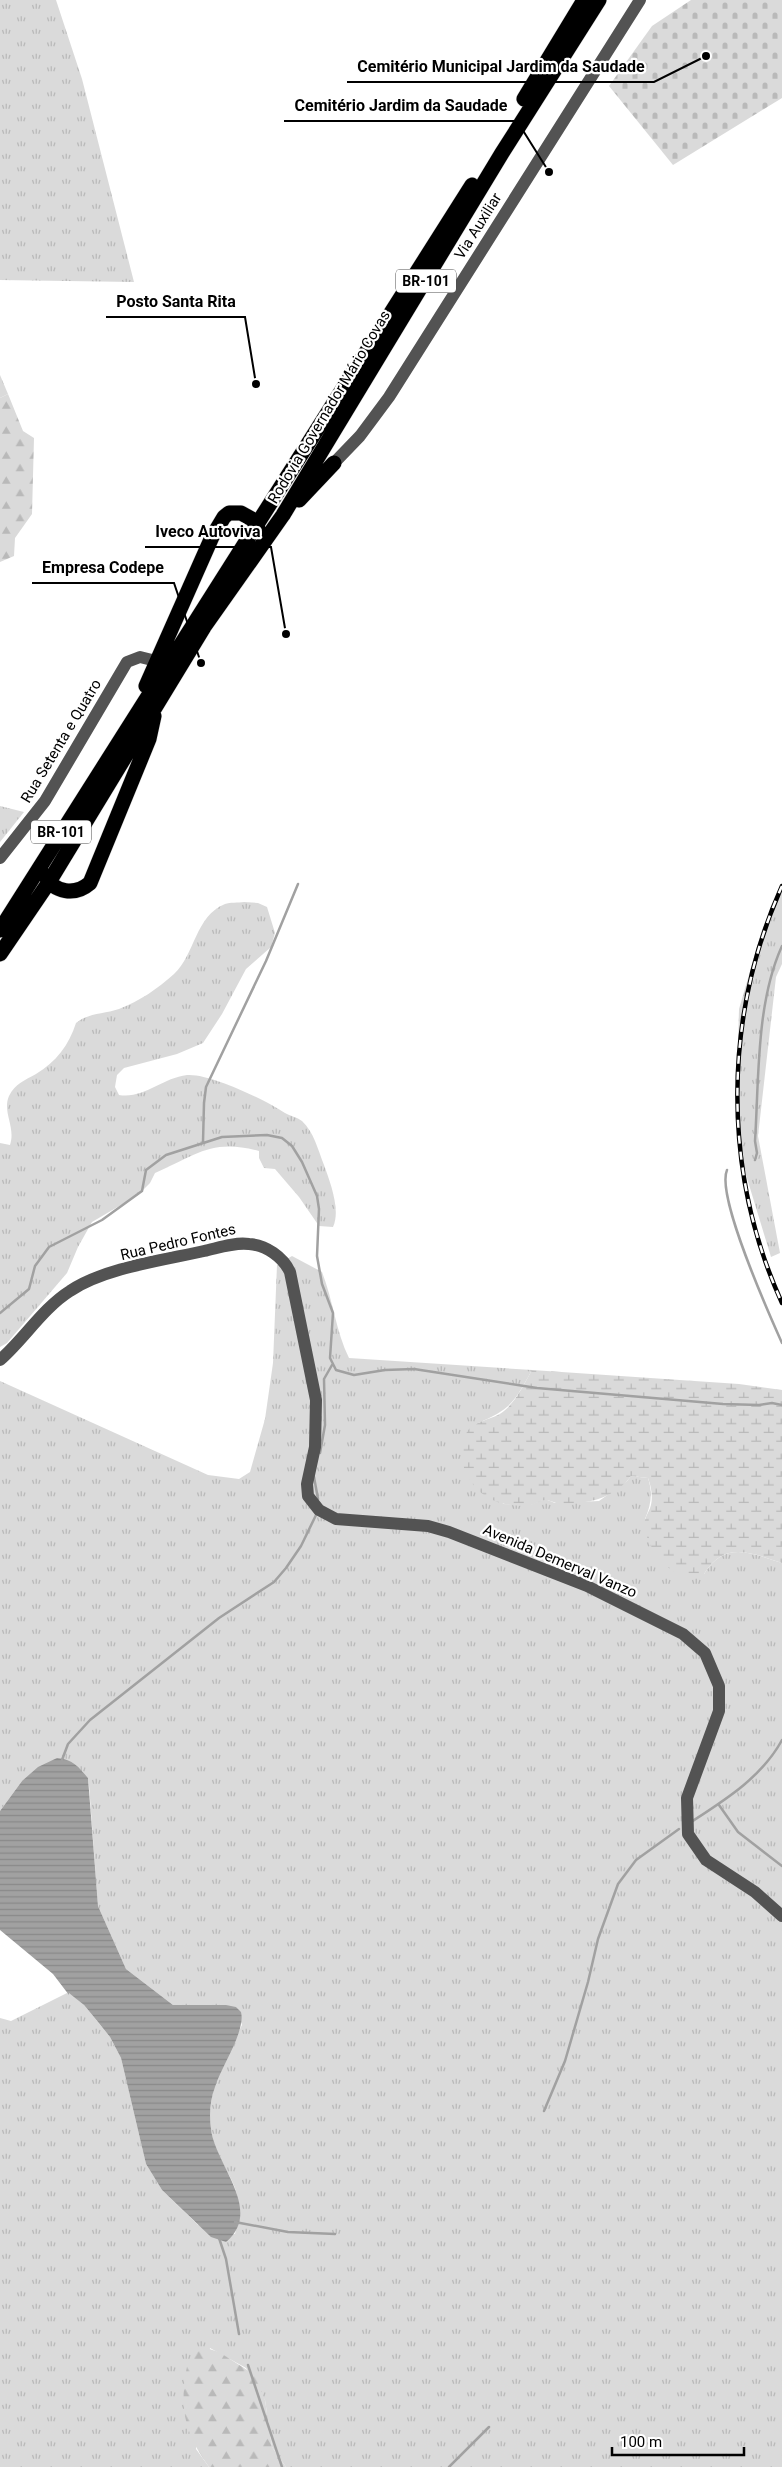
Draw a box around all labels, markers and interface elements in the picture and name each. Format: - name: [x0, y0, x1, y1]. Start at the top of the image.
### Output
- callout: Cemitério Municipal Jardim da Saudade: [347, 51, 654, 82]
- text: Cemitério Municipal Jardim da Saudade: [357, 57, 645, 76]
- callout: Cemitério Jardim da Saudade: [284, 90, 517, 121]
- text: Cemitério Jardim da Saudade: [295, 96, 508, 115]
- street label: Via Auxiliar: [451, 190, 505, 262]
- road number: BR-101: [396, 270, 456, 292]
- callout: Posto Santa Rita: [106, 286, 245, 317]
- text: Posto Santa Rita: [116, 292, 236, 311]
- street label: Rodovia Governador Mário Covas: [264, 307, 394, 507]
- callout: Iveco Autoviva: [145, 516, 271, 547]
- text: Iveco Autoviva: [155, 522, 261, 541]
- callout: Empresa Codepe: [32, 552, 174, 583]
- text: Empresa Codepe: [42, 558, 164, 577]
- street label: Rua Setenta e Quatro: [17, 676, 105, 806]
- road number: BR-101: [31, 820, 91, 844]
- street label: Rua Pedro Fontes: [119, 1220, 237, 1264]
- street label: Avenida Demerval Vanzo: [480, 1520, 640, 1602]
- scale bar: [612, 2424, 744, 2456]
- text: 100 m: [620, 2433, 662, 2451]

